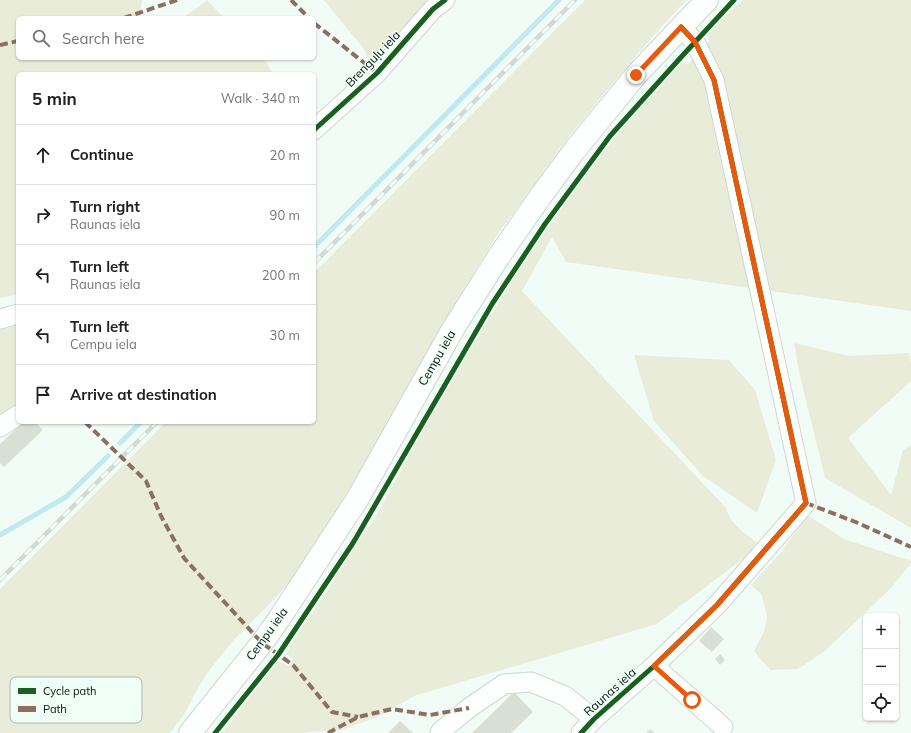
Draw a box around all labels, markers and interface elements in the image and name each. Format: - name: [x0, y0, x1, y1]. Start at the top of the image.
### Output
- search box: [16, 16, 316, 60]
- icon: search: [30, 27, 52, 49]
- street label: Brenguļu iela: [342, 27, 404, 91]
- text: Search here: [62, 29, 144, 48]
- route end: [627, 66, 645, 84]
- text: 5 min: [32, 88, 77, 109]
- text: Walk · 340 m: [221, 90, 300, 106]
- icon: ahead: [32, 144, 54, 166]
- text: Continue: [70, 145, 133, 164]
- text: 20 m: [270, 147, 300, 163]
- text: Turn right: [70, 197, 140, 216]
- icon: right: [32, 204, 54, 226]
- text: 90 m: [270, 207, 300, 223]
- text: Raunas iela: [70, 216, 141, 232]
- text: Turn left: [70, 257, 129, 276]
- icon: left: [32, 264, 54, 286]
- text: 200 m: [262, 267, 300, 283]
- text: Raunas iela: [70, 276, 141, 292]
- text: Turn left: [70, 317, 129, 336]
- icon: left: [32, 324, 54, 346]
- text: 30 m: [270, 327, 300, 343]
- street label: Cempu iela: [415, 327, 458, 388]
- text: Cempu iela: [70, 336, 137, 352]
- icon: arrive: [32, 384, 54, 406]
- text: Arrive at destination: [70, 385, 217, 404]
- street label: Cempu iela: [242, 604, 291, 663]
- map controls: [863, 613, 899, 721]
- button: +: [863, 613, 899, 649]
- button: −: [863, 649, 899, 685]
- street label: Raunas iela: [580, 664, 639, 719]
- legend: [10, 677, 142, 723]
- text: Cycle path: [43, 684, 96, 698]
- button: locate: [863, 685, 899, 721]
- route start: [683, 691, 701, 709]
- text: Path: [43, 702, 67, 716]

